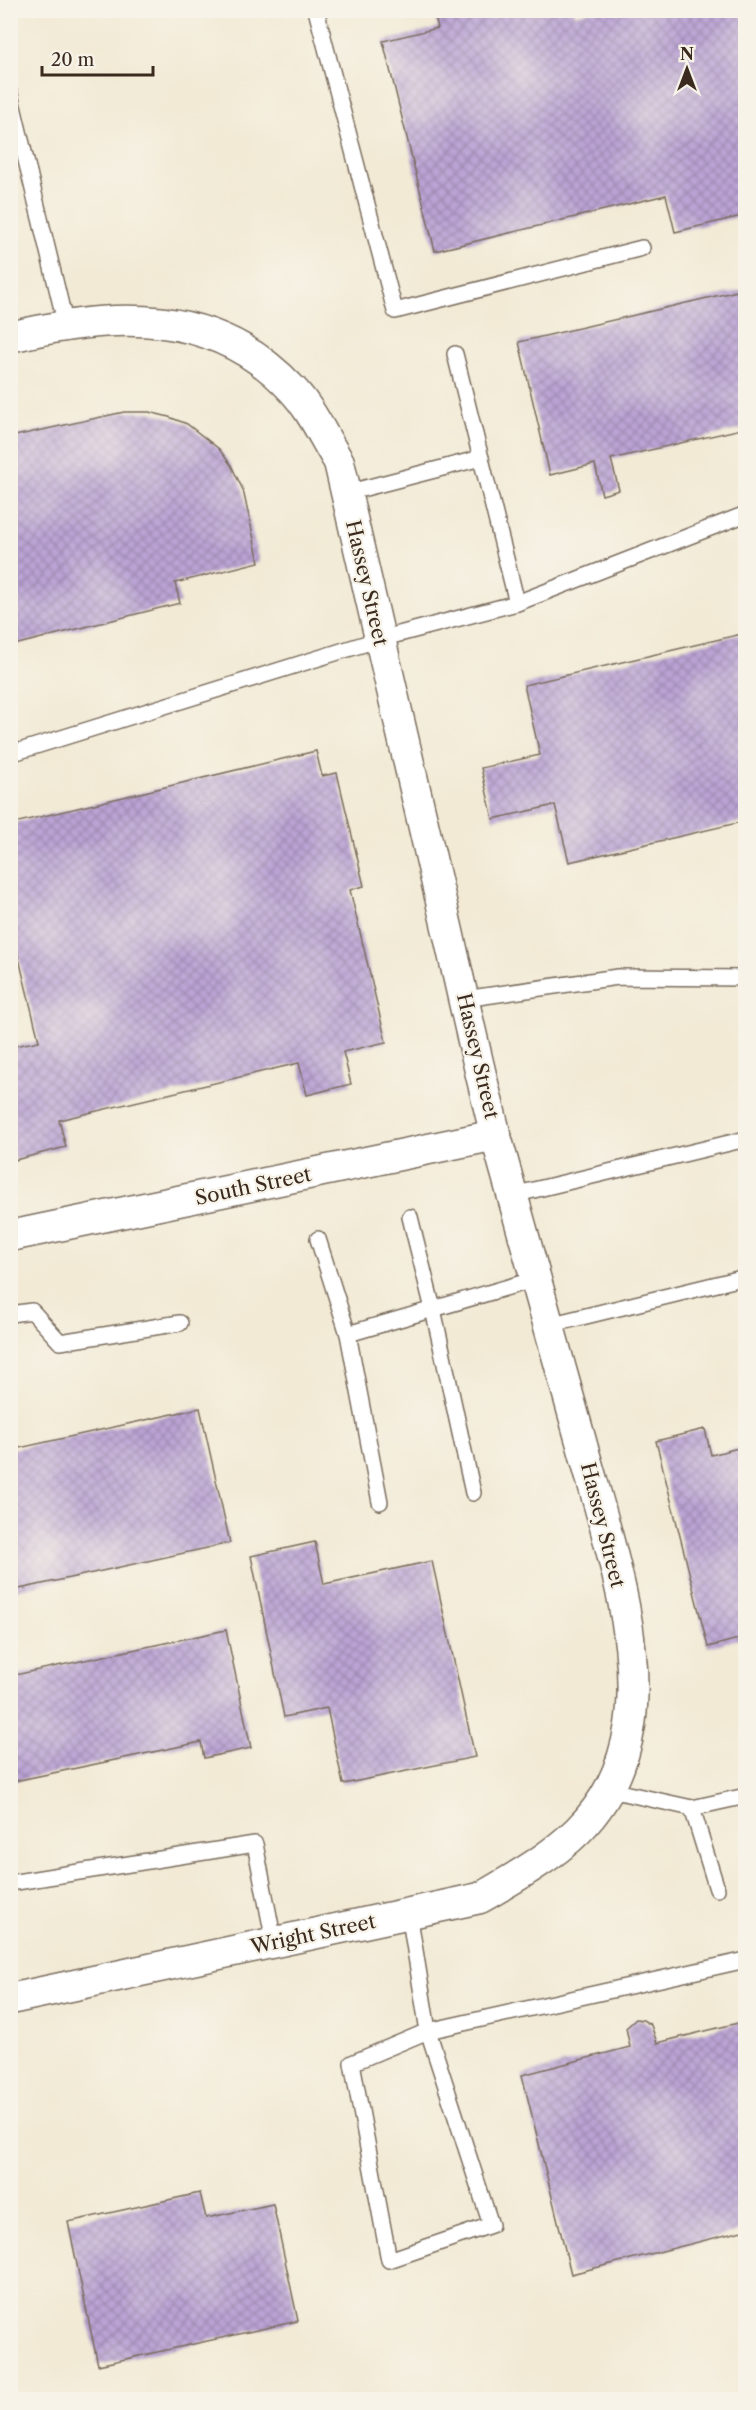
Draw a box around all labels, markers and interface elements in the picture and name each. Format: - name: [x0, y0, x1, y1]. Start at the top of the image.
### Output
- scale bar: [42, 39, 153, 77]
- north arrow: [657, 39, 717, 99]
- text: N: [680, 44, 694, 64]
- text: 20 m: [51, 49, 95, 71]
- street label: Hassey Street: [341, 518, 393, 648]
- street label: Hassey Street: [452, 991, 504, 1121]
- street label: South Street: [193, 1162, 313, 1210]
- street label: Hassey Street: [576, 1460, 630, 1590]
- street label: Wright Street: [247, 1909, 378, 1959]

